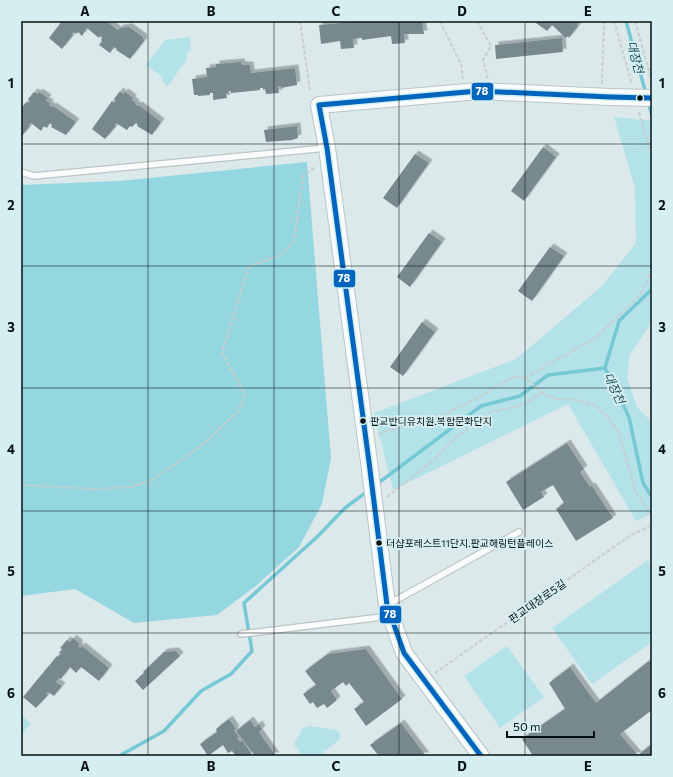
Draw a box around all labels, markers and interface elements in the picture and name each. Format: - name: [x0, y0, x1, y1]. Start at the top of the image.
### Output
- text: A: [80, 3, 90, 19]
- text: B: [207, 3, 216, 19]
- text: C: [332, 3, 341, 19]
- text: D: [457, 3, 467, 19]
- text: E: [584, 3, 592, 19]
- water label: 대장천: [625, 39, 648, 77]
- text: 1: [8, 75, 14, 91]
- text: 1: [659, 75, 665, 91]
- line badge: 78: [471, 82, 494, 101]
- text: 78: [476, 84, 489, 97]
- unlabelled marker: [635, 93, 645, 103]
- text: 2: [7, 197, 15, 213]
- text: 2: [658, 197, 666, 213]
- line badge: 78: [333, 269, 356, 288]
- text: 78: [338, 271, 351, 284]
- text: 3: [7, 319, 15, 335]
- text: 3: [658, 319, 666, 335]
- water label: 대장천: [602, 370, 629, 408]
- place label: 판교반디유치원.복합문화단지: [370, 415, 492, 427]
- marker: 판교반디유치원.복합문화단지: [358, 416, 368, 426]
- text: 4: [7, 441, 15, 457]
- text: 4: [658, 441, 666, 457]
- place label: 더샵포레스트11단지.판교해링턴플레이스: [386, 537, 553, 549]
- marker: 더샵포레스트11단지.판교해링턴플레이스: [374, 538, 384, 548]
- text: 5: [7, 563, 15, 579]
- text: 5: [658, 563, 666, 579]
- street label: 판교대장로5길: [506, 576, 568, 626]
- line badge: 78: [379, 605, 402, 624]
- text: 78: [384, 607, 397, 620]
- text: 6: [7, 685, 15, 701]
- text: 6: [658, 685, 666, 701]
- scale bar: [507, 713, 594, 739]
- text: 50 m: [513, 719, 541, 733]
- text: A: [80, 758, 90, 774]
- text: B: [207, 758, 216, 774]
- text: C: [332, 758, 341, 774]
- text: D: [457, 758, 467, 774]
- text: E: [584, 758, 592, 774]

